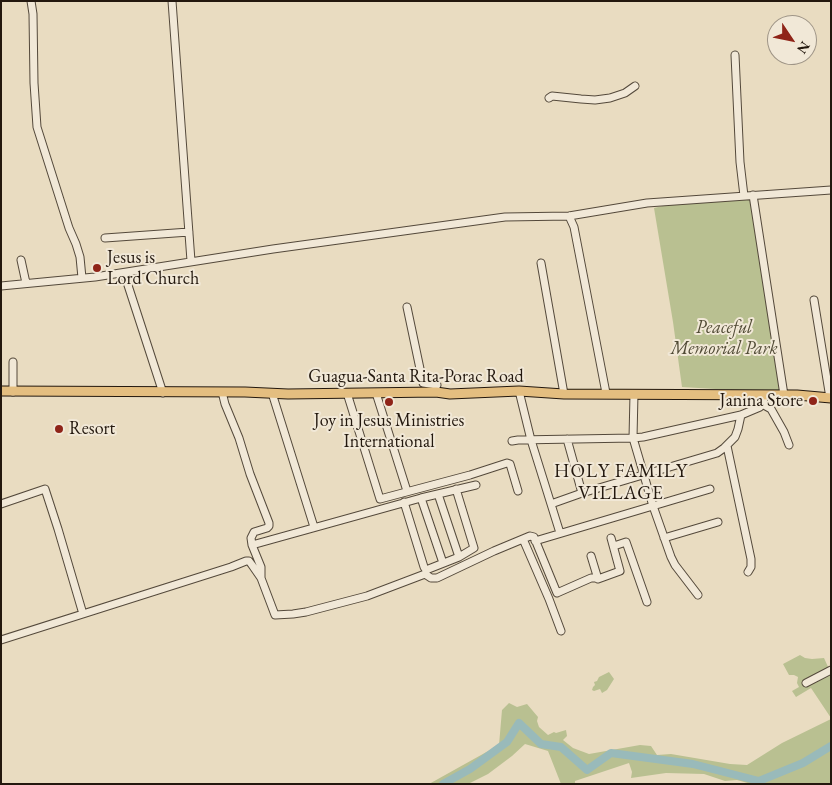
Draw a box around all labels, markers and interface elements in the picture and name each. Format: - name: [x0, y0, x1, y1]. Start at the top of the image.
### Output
- north arrow: [767, 15, 817, 65]
- text: N: [793, 38, 814, 58]
- place label: Jesus is Lord Church: [107, 247, 199, 290]
- marker: Jesus is Lord Church: [91, 262, 103, 274]
- park label: Peaceful Memorial Park: [670, 317, 778, 359]
- street label: Guagua-Santa Rita-Porac Road: [308, 366, 524, 388]
- place label: Janina Store: [720, 390, 803, 412]
- marker: Janina Store: [807, 395, 819, 407]
- marker: Joy in Jesus Ministries International: [383, 396, 395, 408]
- place label: Joy in Jesus Ministries International: [314, 410, 464, 452]
- place label: Resort: [69, 418, 115, 440]
- marker: Resort: [53, 423, 65, 435]
- district label: HOLY FAMILY VILLAGE: [553, 461, 689, 505]

